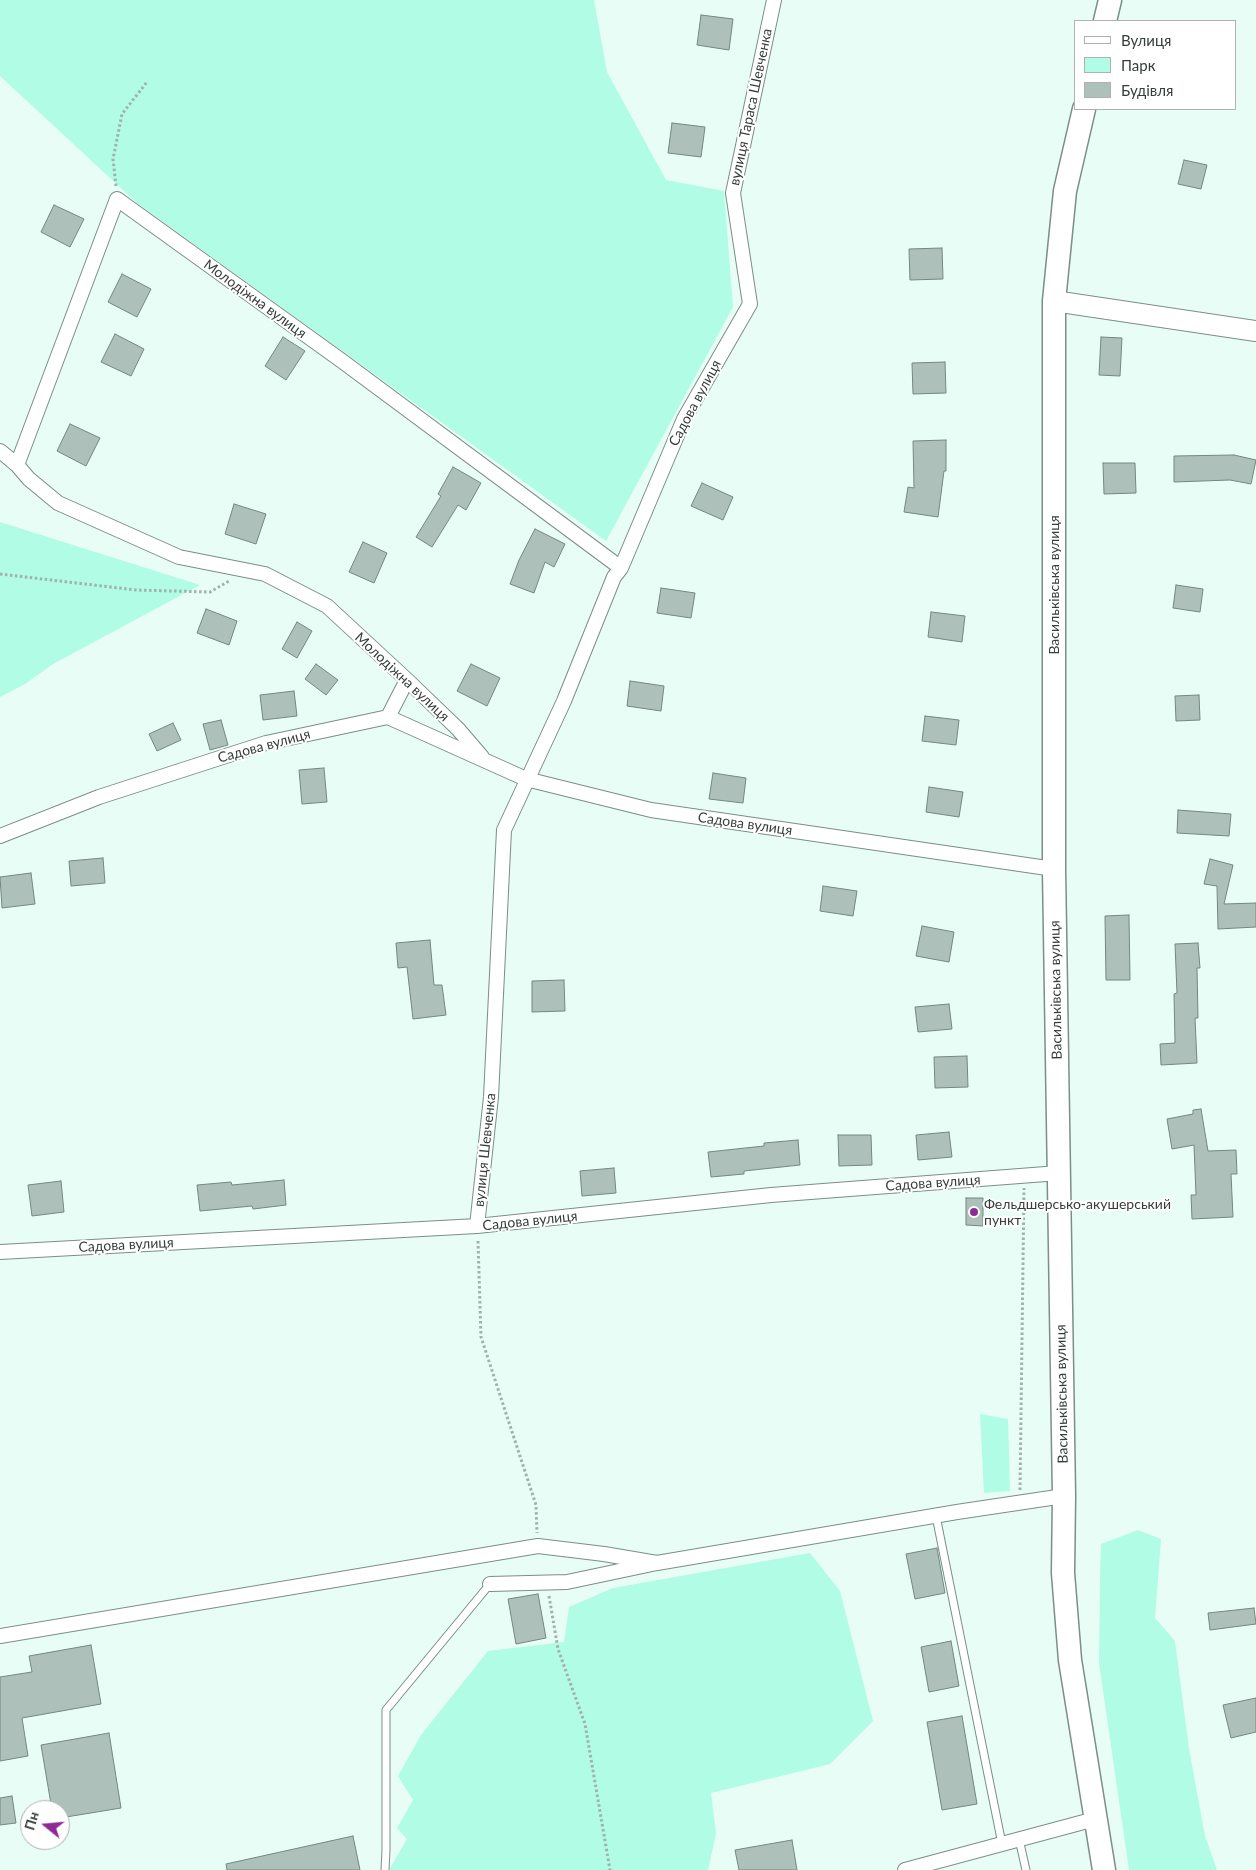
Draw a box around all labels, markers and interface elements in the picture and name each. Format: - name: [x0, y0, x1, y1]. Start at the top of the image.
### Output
- legend: [1074, 20, 1236, 110]
- street label: вулиця Тараса Шевченка: [726, 27, 776, 187]
- text: Вулиця: [1121, 31, 1171, 49]
- text: Парк: [1121, 56, 1155, 74]
- text: Будівля: [1121, 81, 1173, 99]
- street label: Молодіжна вулиця: [200, 256, 310, 342]
- street label: Садова вулиця: [665, 357, 725, 449]
- street label: Васильківська вулиця: [1046, 515, 1062, 655]
- street label: Молодіжна вулиця: [351, 629, 453, 725]
- street label: Садова вулиця: [216, 726, 312, 766]
- street label: Садова вулиця: [697, 809, 793, 839]
- street label: Васильківська вулиця: [1046, 920, 1066, 1060]
- street label: вулиця Шевченка: [471, 1092, 499, 1208]
- street label: Садова вулиця: [885, 1171, 981, 1195]
- place label: Фельдшерсько-акушерський пункт: [984, 1196, 1171, 1228]
- marker: Фельдшерсько-акушерський пункт: [968, 1206, 980, 1218]
- street label: Садова вулиця: [482, 1208, 578, 1234]
- street label: Садова вулиця: [78, 1234, 174, 1256]
- street label: Васильківська вулиця: [1052, 1324, 1072, 1464]
- north arrow: [20, 1800, 70, 1850]
- text: Пн: [20, 1810, 42, 1832]

